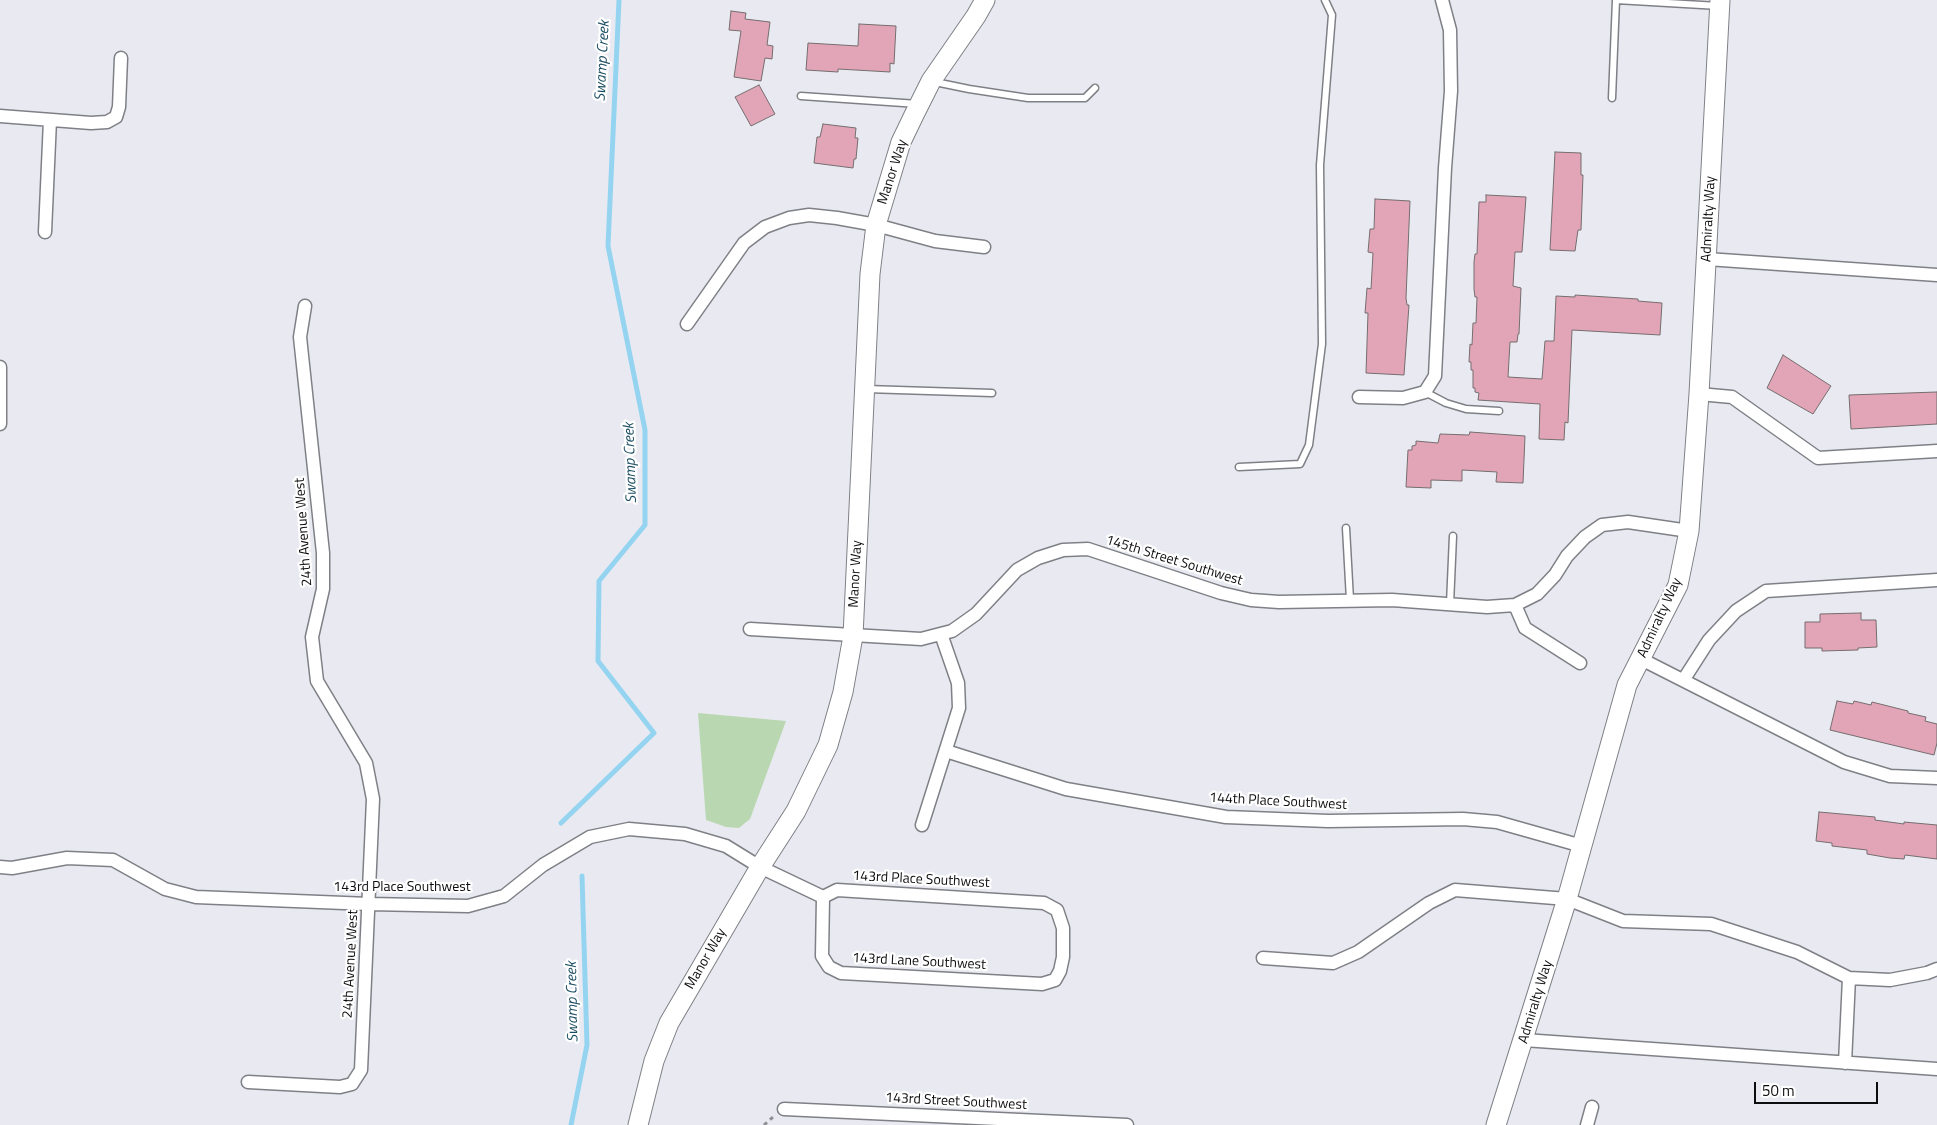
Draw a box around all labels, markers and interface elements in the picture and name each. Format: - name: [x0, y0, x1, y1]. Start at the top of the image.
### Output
- water label: Swamp Creek: [592, 20, 614, 102]
- street label: Manor Way: [875, 137, 911, 207]
- street label: Admiralty Way: [1698, 176, 1720, 262]
- water label: Swamp Creek: [621, 422, 641, 504]
- street label: 24th Avenue West: [292, 477, 316, 587]
- street label: 145th Street Southwest: [1104, 532, 1244, 590]
- street label: Manor Way: [846, 540, 866, 608]
- street label: Admiralty Way: [1634, 575, 1686, 661]
- street label: 144th Place Southwest: [1209, 790, 1347, 814]
- street label: 143rd Place Southwest: [852, 868, 990, 892]
- street label: 143rd Place Southwest: [333, 880, 471, 896]
- street label: 24th Avenue West: [340, 909, 362, 1019]
- street label: Manor Way: [682, 926, 730, 992]
- street label: 143rd Lane Southwest: [852, 950, 986, 974]
- street label: Admiralty Way: [1515, 958, 1557, 1046]
- water label: Swamp Creek: [563, 961, 583, 1043]
- scale bar: [1757, 1072, 1881, 1104]
- text: 50 m: [1762, 1079, 1795, 1102]
- street label: 143rd Street Southwest: [885, 1090, 1027, 1114]

